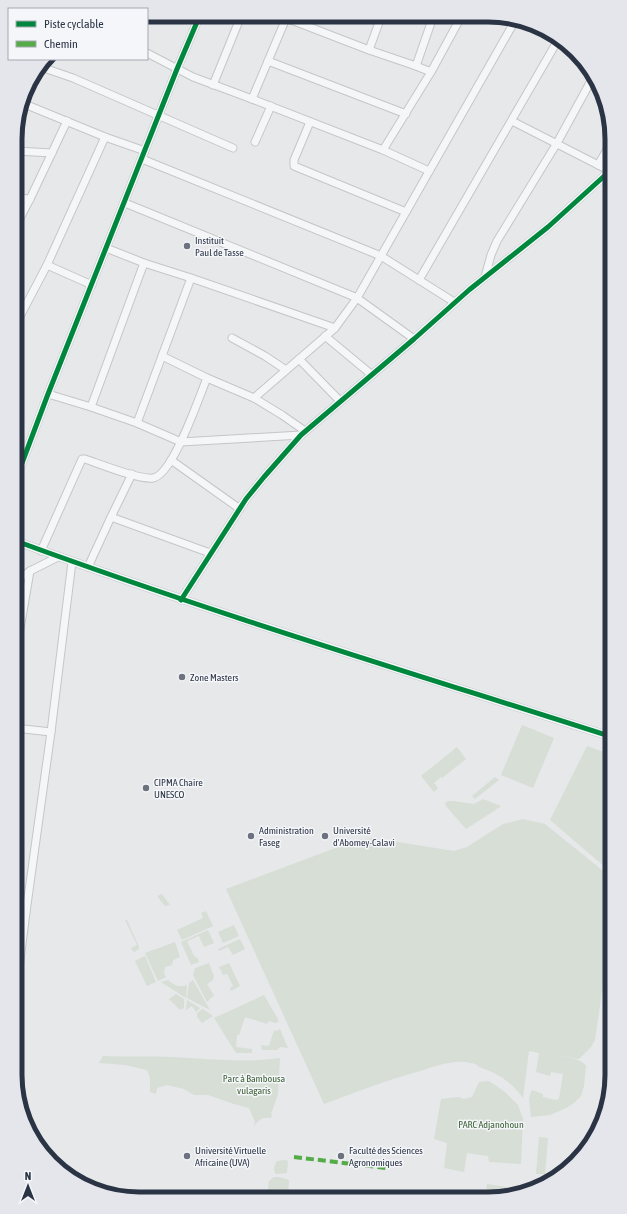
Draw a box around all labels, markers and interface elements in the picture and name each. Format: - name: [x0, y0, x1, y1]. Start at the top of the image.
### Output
- legend: [8, 8, 148, 60]
- text: Piste cyclable: [44, 17, 104, 31]
- text: Chemin: [44, 37, 78, 51]
- place label: Instituit Paul de Tasse: [195, 235, 244, 258]
- marker: Instituit Paul de Tasse: [182, 241, 192, 251]
- marker: Zone Masters: [177, 672, 187, 682]
- place label: Zone Masters: [190, 672, 239, 683]
- place label: CIPMA Chaire UNESCO: [154, 777, 203, 800]
- marker: CIPMA Chaire UNESCO: [141, 783, 151, 793]
- place label: Administration Faseg: [259, 825, 314, 848]
- place label: Université d'Abomey-Calavi: [333, 825, 395, 848]
- marker: Administration Faseg: [246, 831, 256, 841]
- marker: Université d'Abomey-Calavi: [320, 831, 330, 841]
- park label: Parc à Bambousa vulagaris: [223, 1073, 286, 1096]
- park label: PARC Adjanohoun: [458, 1119, 524, 1130]
- place label: Université Virtuelle Africaine (UVA): [195, 1145, 267, 1168]
- place label: Faculté des Sciences Agronomiques: [349, 1145, 423, 1168]
- marker: Université Virtuelle Africaine (UVA): [182, 1151, 192, 1161]
- marker: Faculté des Sciences Agronomiques: [336, 1151, 346, 1161]
- north arrow: [8, 1166, 48, 1206]
- text: N: [25, 1170, 31, 1182]

